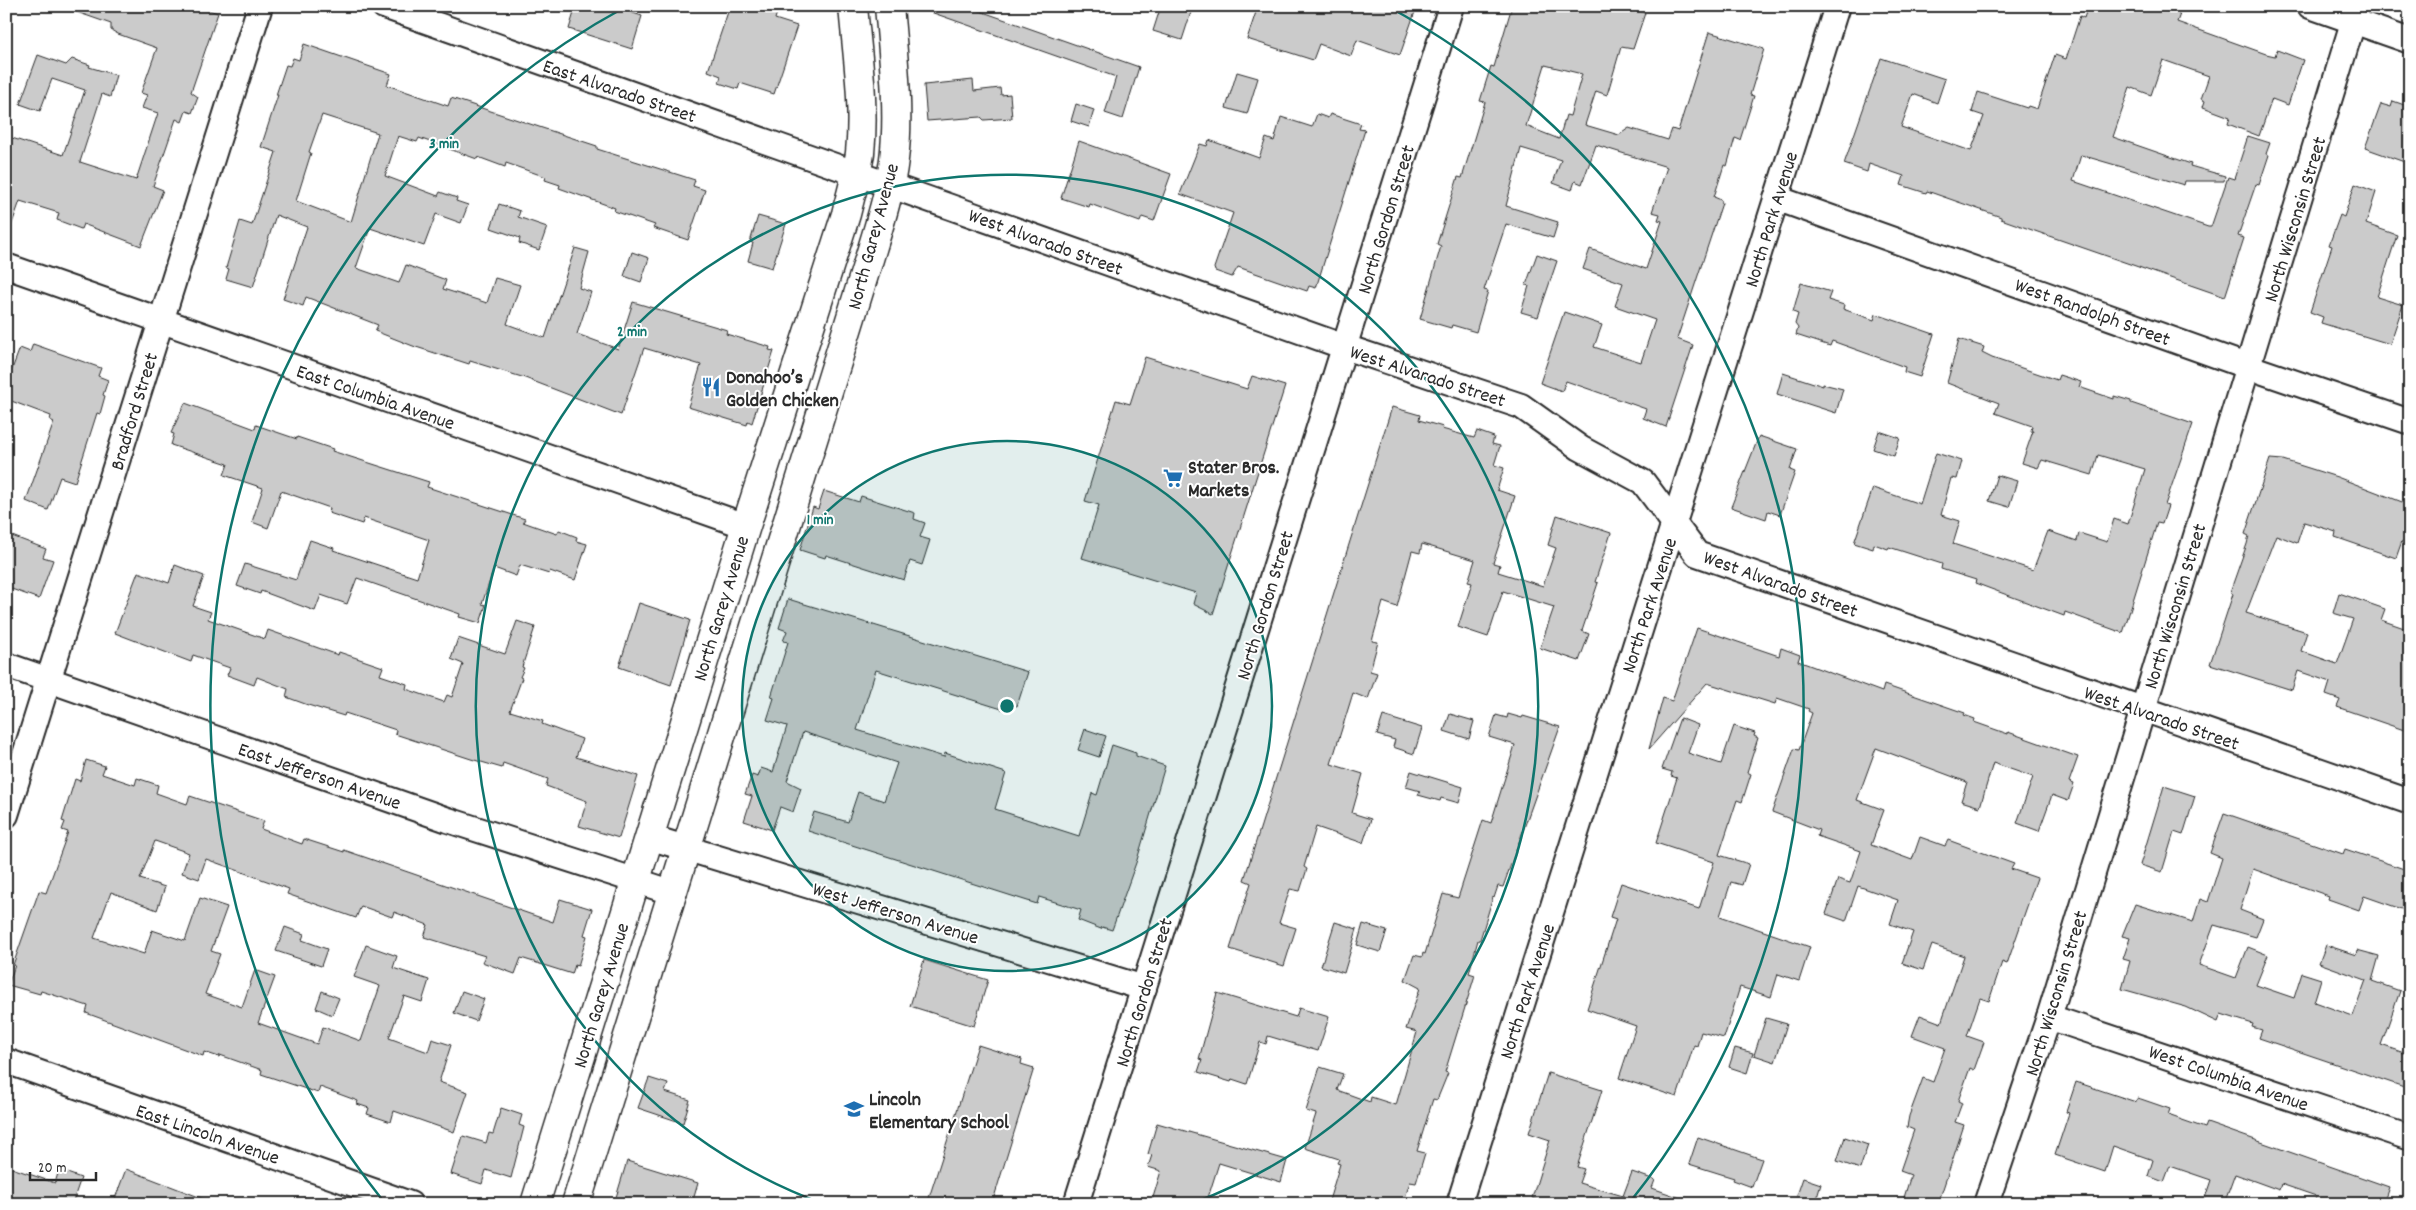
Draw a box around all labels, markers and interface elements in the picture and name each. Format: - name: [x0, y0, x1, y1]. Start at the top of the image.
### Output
- street label: East Alvarado Street: [539, 53, 699, 132]
- text: 3 min: [429, 134, 459, 156]
- street label: North Wisconsin Street: [2258, 134, 2335, 306]
- street label: North Gordon Street: [1352, 142, 1424, 298]
- street label: North Park Avenue: [1739, 148, 1807, 291]
- street label: North Garey Avenue: [842, 160, 908, 313]
- street label: West Alvarado Street: [964, 203, 1126, 285]
- street label: West Randolph Street: [2010, 273, 2174, 355]
- text: 2 min: [617, 322, 647, 344]
- street label: West Alvarado Street: [1346, 339, 1509, 416]
- street label: Bradford Street: [105, 350, 167, 474]
- street label: East Columbia Avenue: [292, 359, 458, 439]
- place label: Donahoo’s Golden Chicken: [726, 365, 839, 416]
- restaurant icon: Donahoo’s Golden Chicken: [700, 376, 722, 398]
- place label: Stater Bros. Markets: [1188, 455, 1279, 506]
- supermarket icon: Stater Bros. Markets: [1162, 467, 1184, 489]
- text: 1 min: [807, 510, 833, 532]
- street label: North Wisconsin Street: [2138, 521, 2215, 693]
- street label: North Gordon Street: [1231, 528, 1303, 684]
- street label: North Garey Avenue: [687, 533, 758, 685]
- street label: North Park Avenue: [1616, 535, 1686, 677]
- street label: West Alvarado Street: [1699, 545, 1861, 627]
- street label: West Alvarado Street: [2080, 680, 2242, 759]
- centre of rings: [998, 697, 1016, 715]
- street label: East Jefferson Avenue: [234, 737, 404, 819]
- street label: West Jefferson Avenue: [809, 876, 982, 954]
- street label: North Wisconsin Street: [2019, 908, 2096, 1080]
- street label: North Gordon Street: [1110, 915, 1182, 1071]
- street label: North Garey Avenue: [567, 920, 638, 1072]
- street label: North Park Avenue: [1494, 921, 1564, 1063]
- street label: West Columbia Avenue: [2144, 1039, 2312, 1120]
- place label: Lincoln Elementary School: [869, 1087, 1009, 1138]
- street label: East Lincoln Avenue: [131, 1098, 283, 1174]
- school or university icon: Lincoln Elementary School: [843, 1098, 865, 1120]
- scale bar: [30, 1150, 96, 1182]
- text: 20 m: [38, 1158, 66, 1180]

